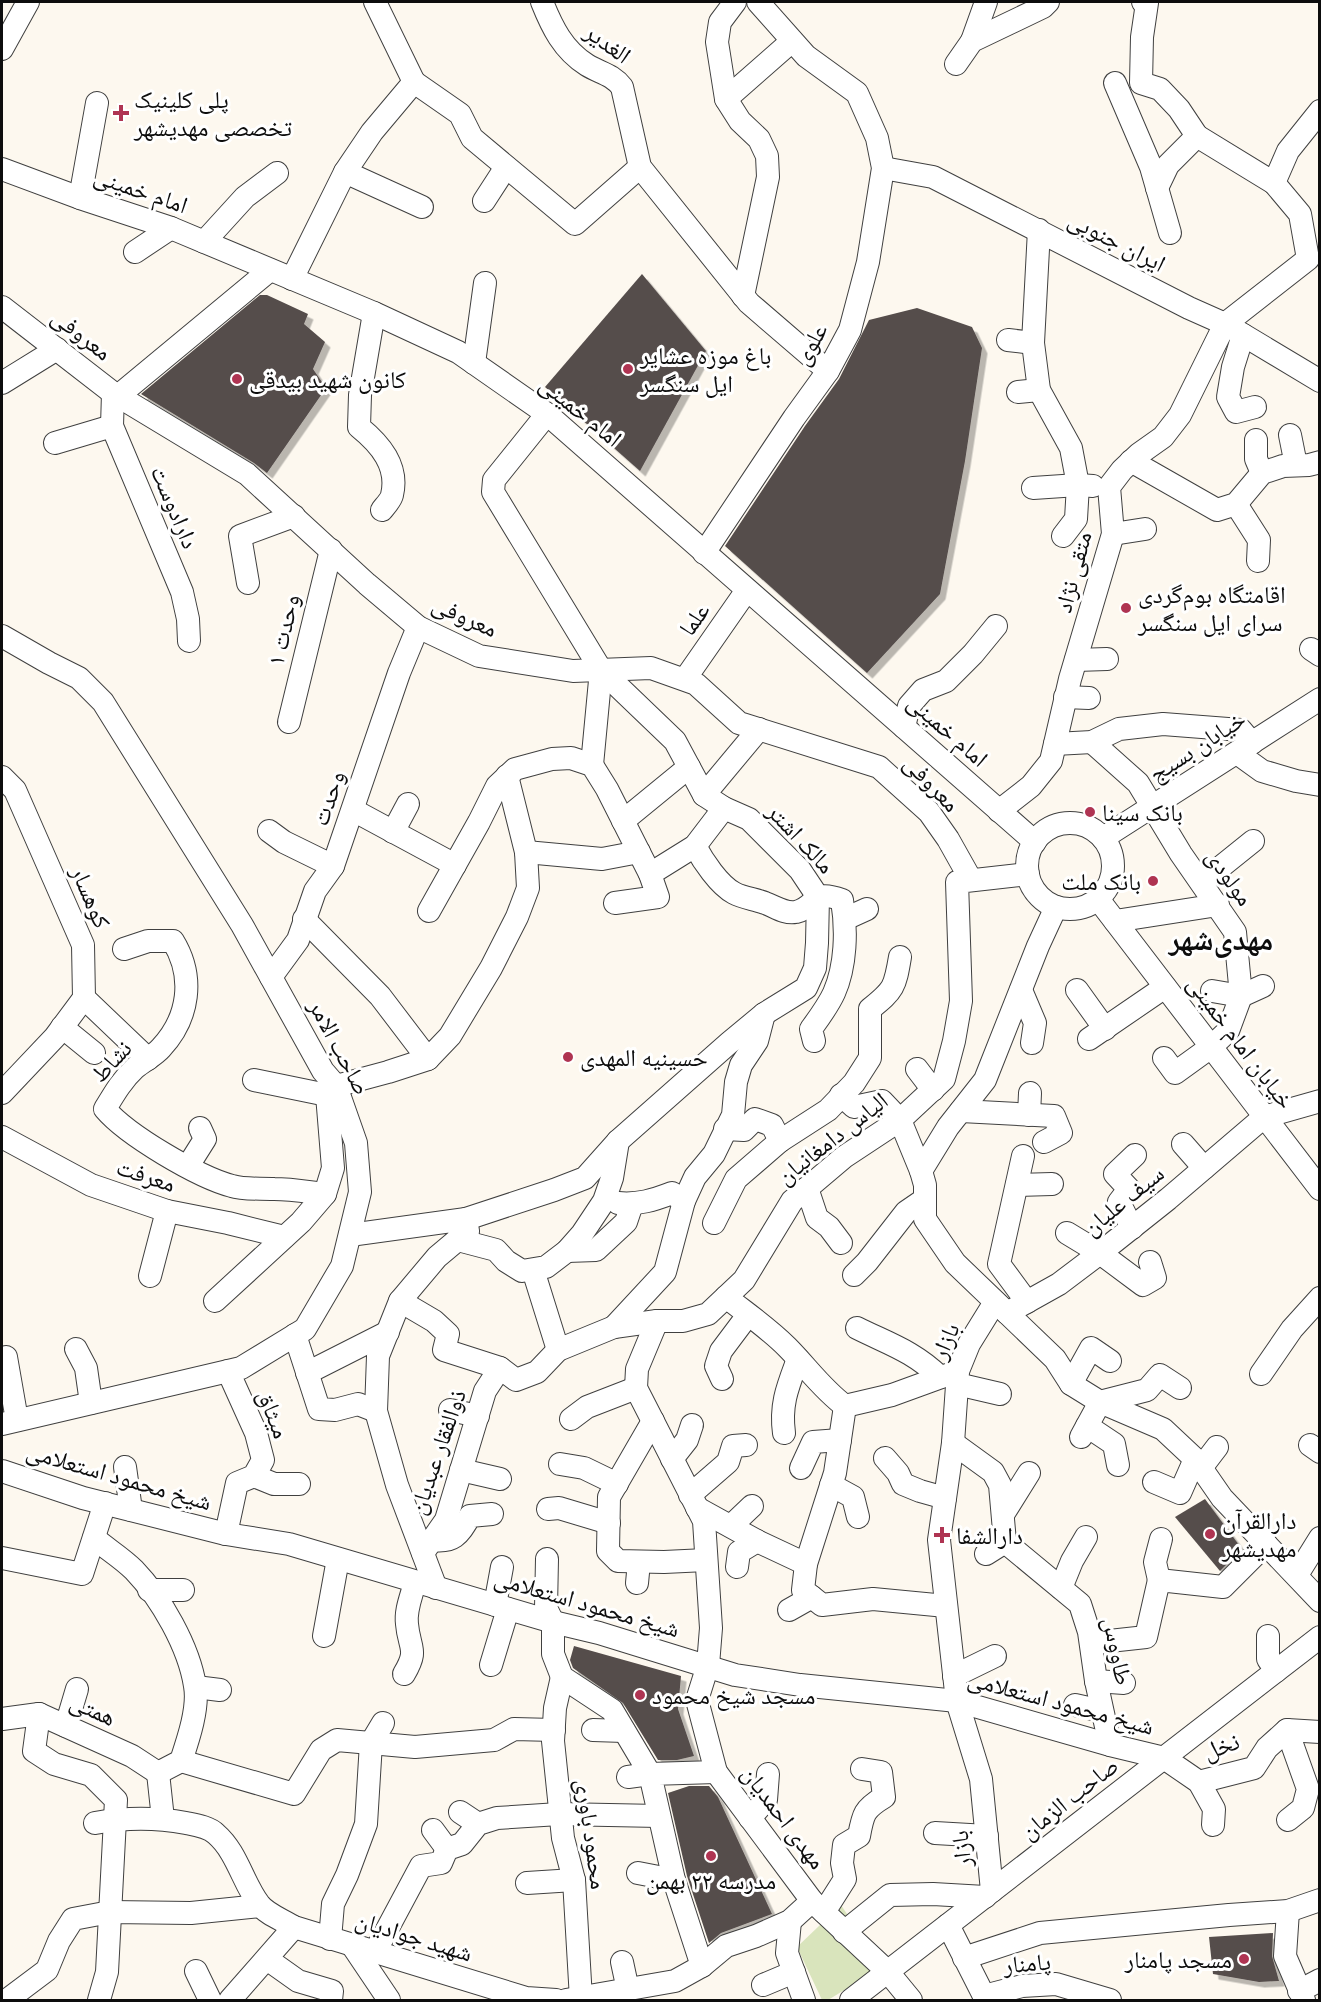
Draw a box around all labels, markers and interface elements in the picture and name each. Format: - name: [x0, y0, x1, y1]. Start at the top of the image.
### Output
- street label: الغدیر: [578, 16, 637, 69]
- place label: پلی کلینیک تخصصی مهدیشهر: [133, 85, 292, 142]
- marker: پلی کلینیک تخصصی مهدیشهر: [112, 104, 130, 122]
- street label: امام خمینی: [90, 160, 192, 221]
- street label: ایران جنوبی: [1063, 204, 1171, 278]
- street label: معروفی: [46, 302, 118, 366]
- street label: علوی: [786, 318, 834, 370]
- place label: باغ موزه عشایر ایل سنگسر: [639, 341, 771, 398]
- marker: باغ موزه عشایر ایل سنگسر: [621, 362, 635, 376]
- place label: کانون شهید بیدقی: [249, 365, 406, 394]
- street label: امام خمینی: [533, 369, 628, 454]
- marker: کانون شهید بیدقی: [230, 372, 244, 386]
- street label: دارادوست: [145, 461, 205, 553]
- street label: متقی نژاد: [1048, 528, 1098, 616]
- place label: اقامتگاه بوم‌گردی سرای ایل سنگسر: [1137, 580, 1286, 637]
- street label: معروفی: [428, 589, 502, 643]
- street label: وحدت ۱: [261, 591, 305, 669]
- street label: علما: [672, 597, 716, 641]
- marker: اقامتگاه بوم‌گردی سرای ایل سنگسر: [1119, 601, 1133, 615]
- street label: امام خمینی: [900, 687, 994, 774]
- street label: خیابان بسیج: [1143, 704, 1251, 789]
- street label: معروفی: [898, 748, 966, 818]
- street label: وحدت: [305, 767, 351, 829]
- street label: مالک اشتر: [760, 796, 841, 879]
- place label: بانک سینا: [1102, 798, 1183, 827]
- marker: بانک سینا: [1083, 805, 1097, 819]
- street label: مولودی: [1200, 843, 1260, 911]
- street label: کوهسار: [65, 861, 117, 932]
- place label: بانک ملت: [1061, 867, 1141, 896]
- marker: بانک ملت: [1146, 874, 1160, 888]
- district label: مهدی‌شهر: [1167, 922, 1273, 958]
- street label: خیابان امام خمینی: [1180, 970, 1301, 1116]
- street label: صاحب الامر: [302, 993, 377, 1100]
- street label: نشاط: [84, 1034, 138, 1088]
- place label: حسینیه المهدی: [580, 1043, 708, 1072]
- marker: حسینیه المهدی: [561, 1050, 575, 1064]
- street label: الیاس دامغانیان: [771, 1086, 893, 1190]
- street label: معرفت: [113, 1152, 179, 1198]
- street label: سیف علیان: [1076, 1158, 1170, 1242]
- street label: بازار: [924, 1318, 966, 1365]
- street label: میثاق: [252, 1386, 296, 1442]
- street label: ذوالفقار عبدیان: [402, 1386, 472, 1518]
- street label: شیخ محمود استعلامی: [23, 1436, 215, 1517]
- place label: دارالقرآن مهدیشهر: [1221, 1506, 1296, 1563]
- place label: دارالشفا: [956, 1521, 1023, 1550]
- marker: دارالشفا: [933, 1526, 951, 1544]
- marker: دارالقرآن مهدیشهر: [1203, 1527, 1217, 1541]
- street label: شیخ محمود استعلامی: [491, 1563, 683, 1644]
- street label: طاووس: [1097, 1615, 1139, 1687]
- street label: شیخ محمود استعلامی: [965, 1663, 1157, 1742]
- place label: مسجد شیخ محمود: [652, 1681, 816, 1711]
- street label: همتی: [66, 1686, 120, 1732]
- marker: مسجد شیخ محمود: [633, 1688, 647, 1702]
- street label: نخل: [1199, 1726, 1243, 1766]
- street label: صاحب الزمان: [1014, 1751, 1124, 1845]
- street label: مهدی احمدیان: [736, 1759, 832, 1875]
- street label: محمود باوری: [570, 1777, 614, 1891]
- street label: بازار: [945, 1829, 977, 1870]
- marker: مدرسه ۲۲ بهمن: [704, 1849, 718, 1863]
- place label: مدرسه ۲۲ بهمن: [646, 1866, 776, 1895]
- street label: شهید جوادیان: [352, 1904, 476, 1968]
- place label: مسجد پامنار: [1124, 1945, 1232, 1974]
- street label: پامنار: [1001, 1946, 1052, 1980]
- marker: مسجد پامنار: [1237, 1952, 1251, 1966]

